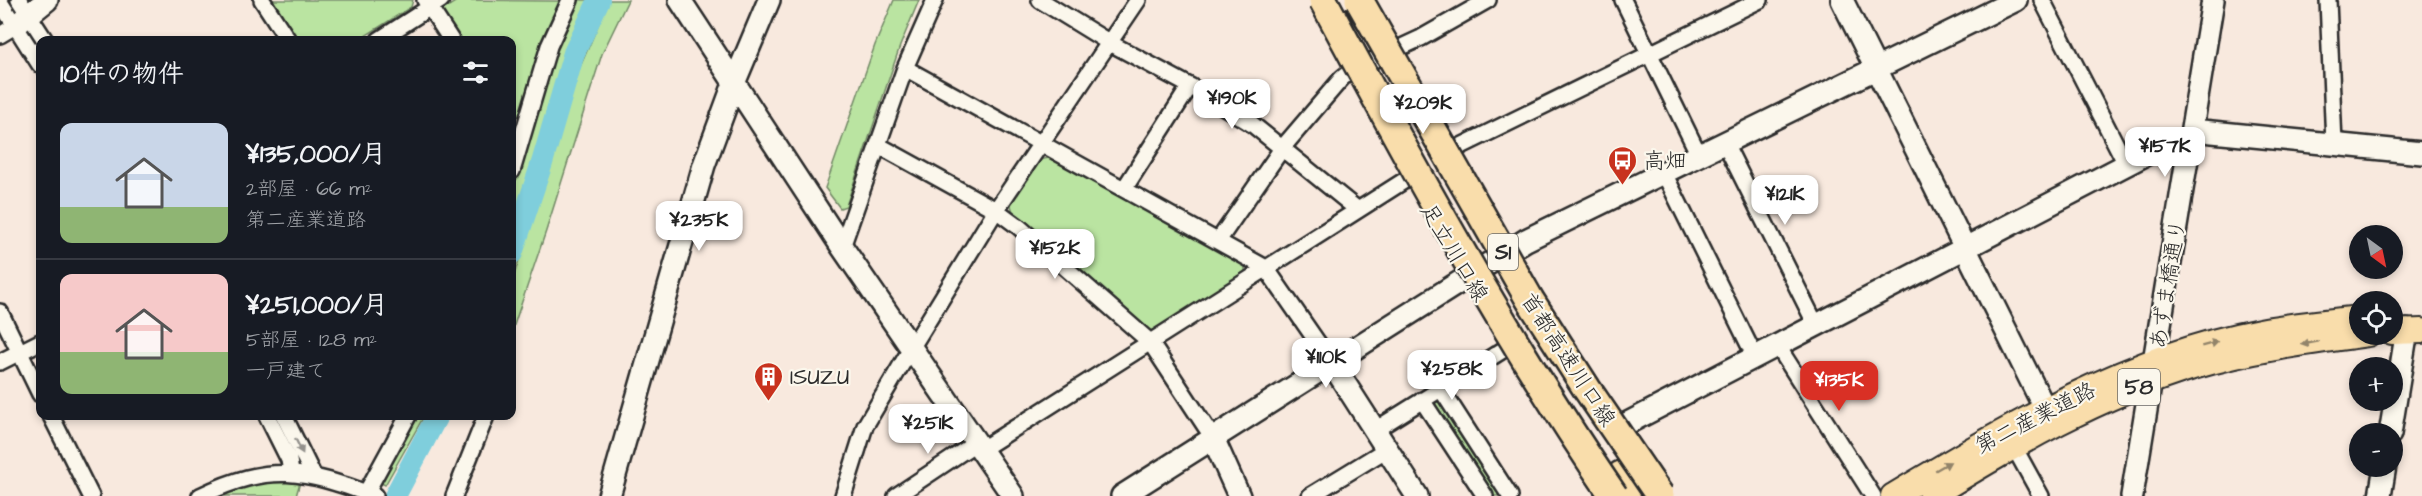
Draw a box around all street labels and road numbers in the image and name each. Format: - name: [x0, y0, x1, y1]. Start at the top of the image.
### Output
- street label: 足立川口線: [1412, 198, 1495, 308]
- street label: あずま橋通り: [2143, 217, 2194, 352]
- road number: S1: [1488, 234, 1518, 270]
- street label: 首都高速川口線: [1513, 287, 1623, 433]
- road number: 58: [2118, 369, 2160, 405]
- street label: 第二産業道路: [1970, 375, 2102, 462]

